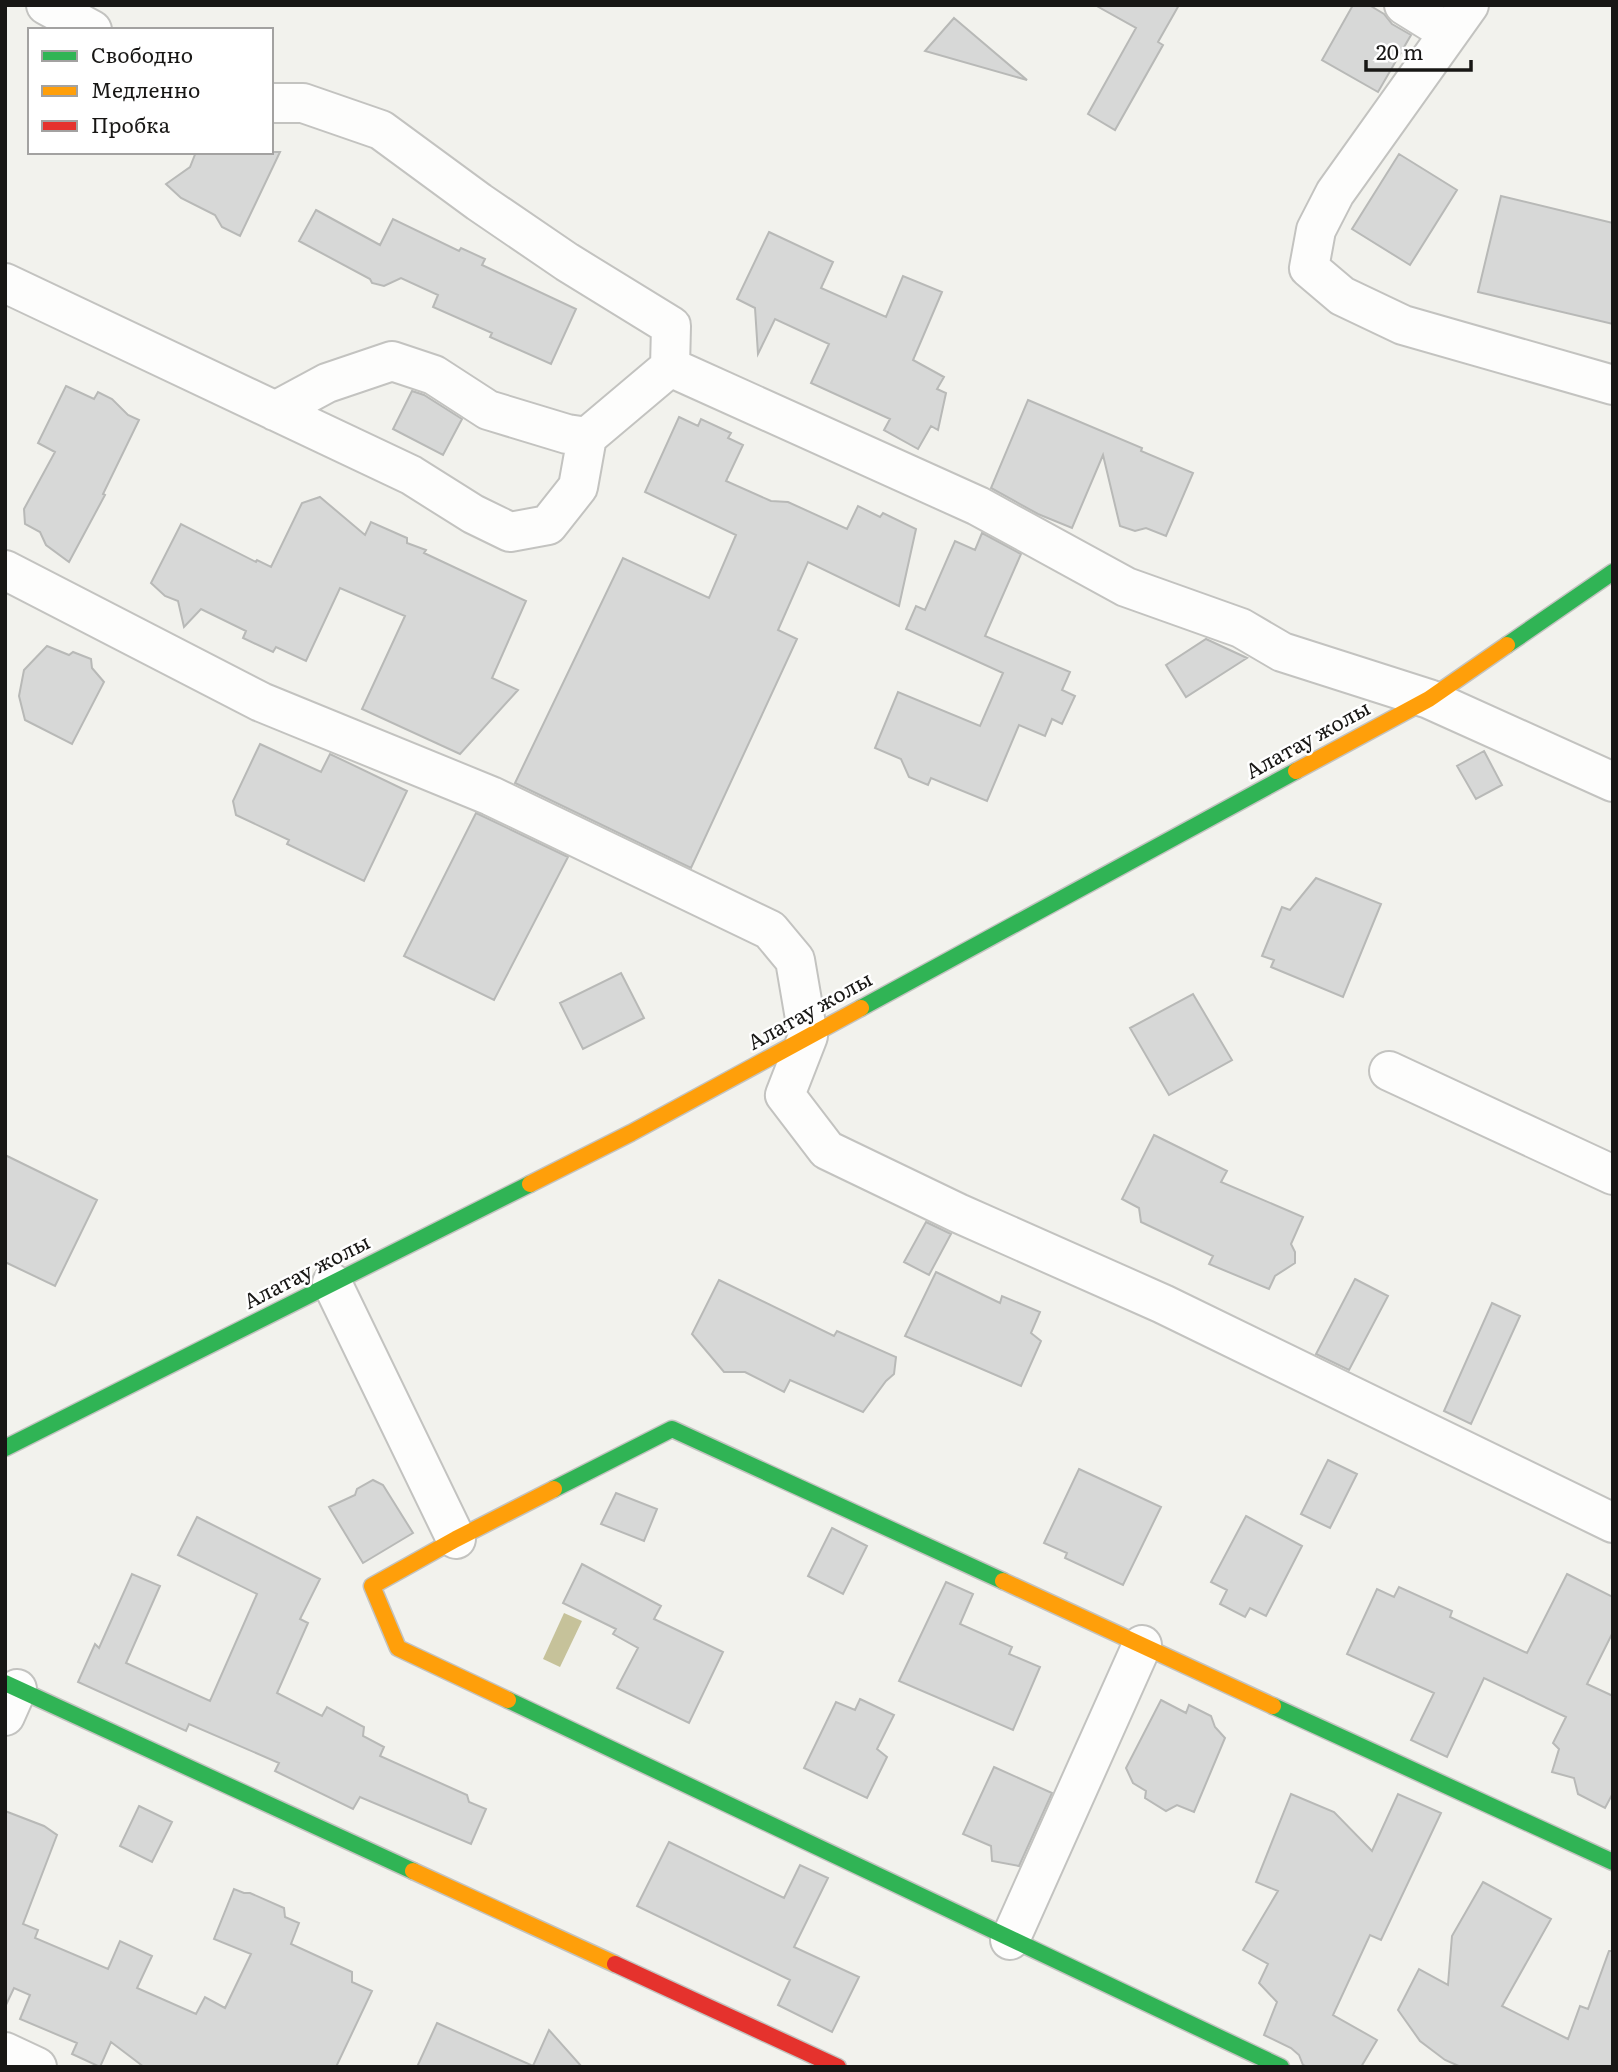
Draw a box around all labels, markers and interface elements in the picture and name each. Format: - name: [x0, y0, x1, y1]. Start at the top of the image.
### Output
- legend: [28, 28, 273, 154]
- scale bar: [1366, 28, 1471, 72]
- text: 20 m: [1376, 35, 1423, 66]
- text: Свободно: [91, 38, 193, 69]
- text: Медленно: [91, 73, 200, 104]
- text: Пробка: [91, 108, 171, 139]
- street label: Алатау жолы: [1239, 691, 1375, 785]
- street label: Алатау жолы: [741, 962, 877, 1056]
- street label: Алатау жолы: [237, 1225, 375, 1315]

